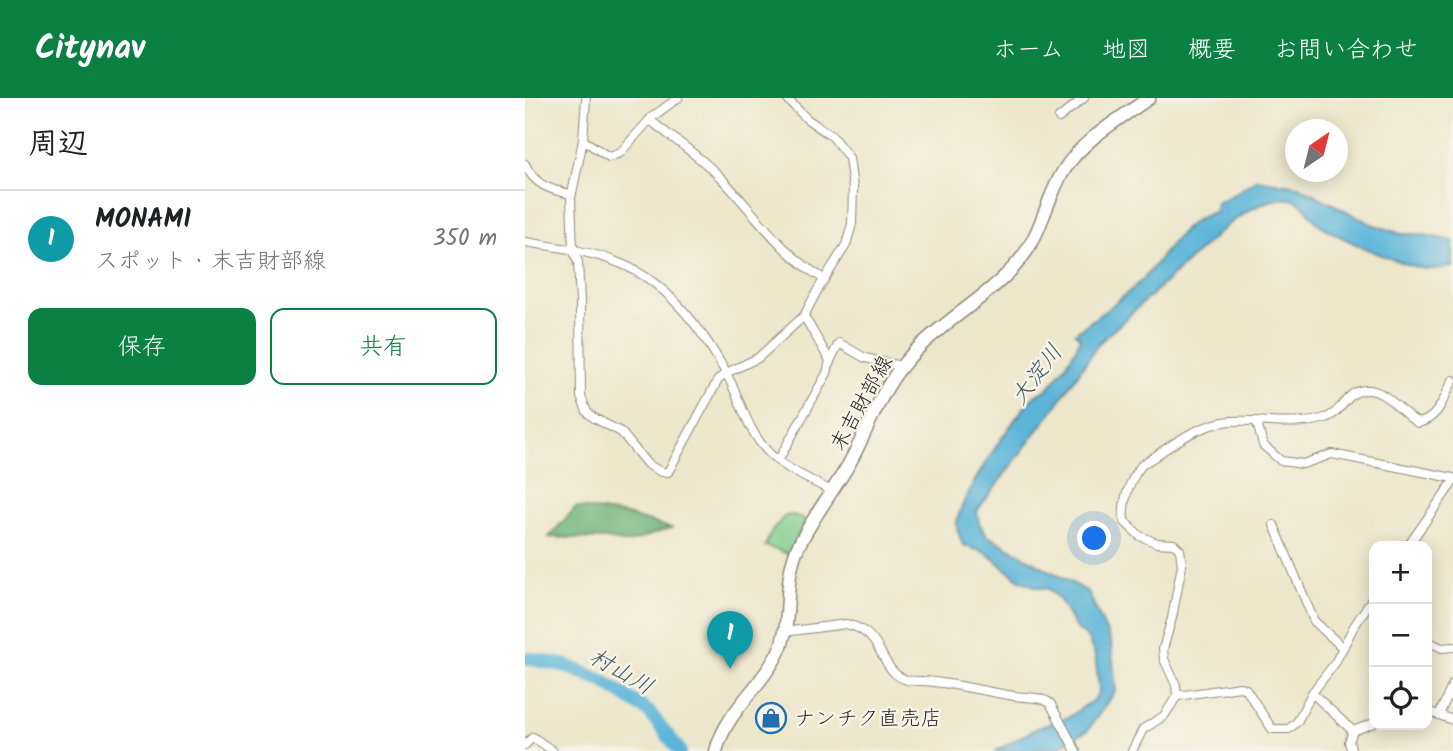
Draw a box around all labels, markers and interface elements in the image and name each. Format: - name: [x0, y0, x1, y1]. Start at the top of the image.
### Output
- text: Citynav: [35, 23, 145, 76]
- text: ホーム: [993, 31, 1064, 70]
- text: 地図: [1102, 31, 1150, 70]
- text: 概要: [1188, 31, 1236, 70]
- text: お問い合わせ: [1274, 31, 1418, 70]
- north arrow: [1285, 119, 1348, 182]
- text: 周辺: [28, 121, 88, 169]
- text: MONAMI: [95, 199, 191, 241]
- text: 1: [48, 221, 54, 257]
- text: 350 m: [432, 221, 497, 257]
- text: スポット · 末吉財部線: [95, 244, 326, 280]
- button: 保存: [28, 308, 256, 385]
- button: 共有: [270, 308, 497, 385]
- water label: 大淀川: [1002, 337, 1073, 414]
- street label: 末吉財部線: [822, 350, 902, 458]
- your location: [1077, 521, 1111, 555]
- map controls: [1369, 541, 1432, 730]
- button: +: [1369, 541, 1432, 604]
- button: −: [1369, 604, 1432, 667]
- pin: 1: [707, 611, 753, 669]
- water label: 村山川: [582, 640, 660, 706]
- button: locate: [1369, 667, 1432, 730]
- shop icon: ナンチク直売店: [754, 701, 788, 735]
- place label: ナンチク直売店: [794, 703, 941, 736]

